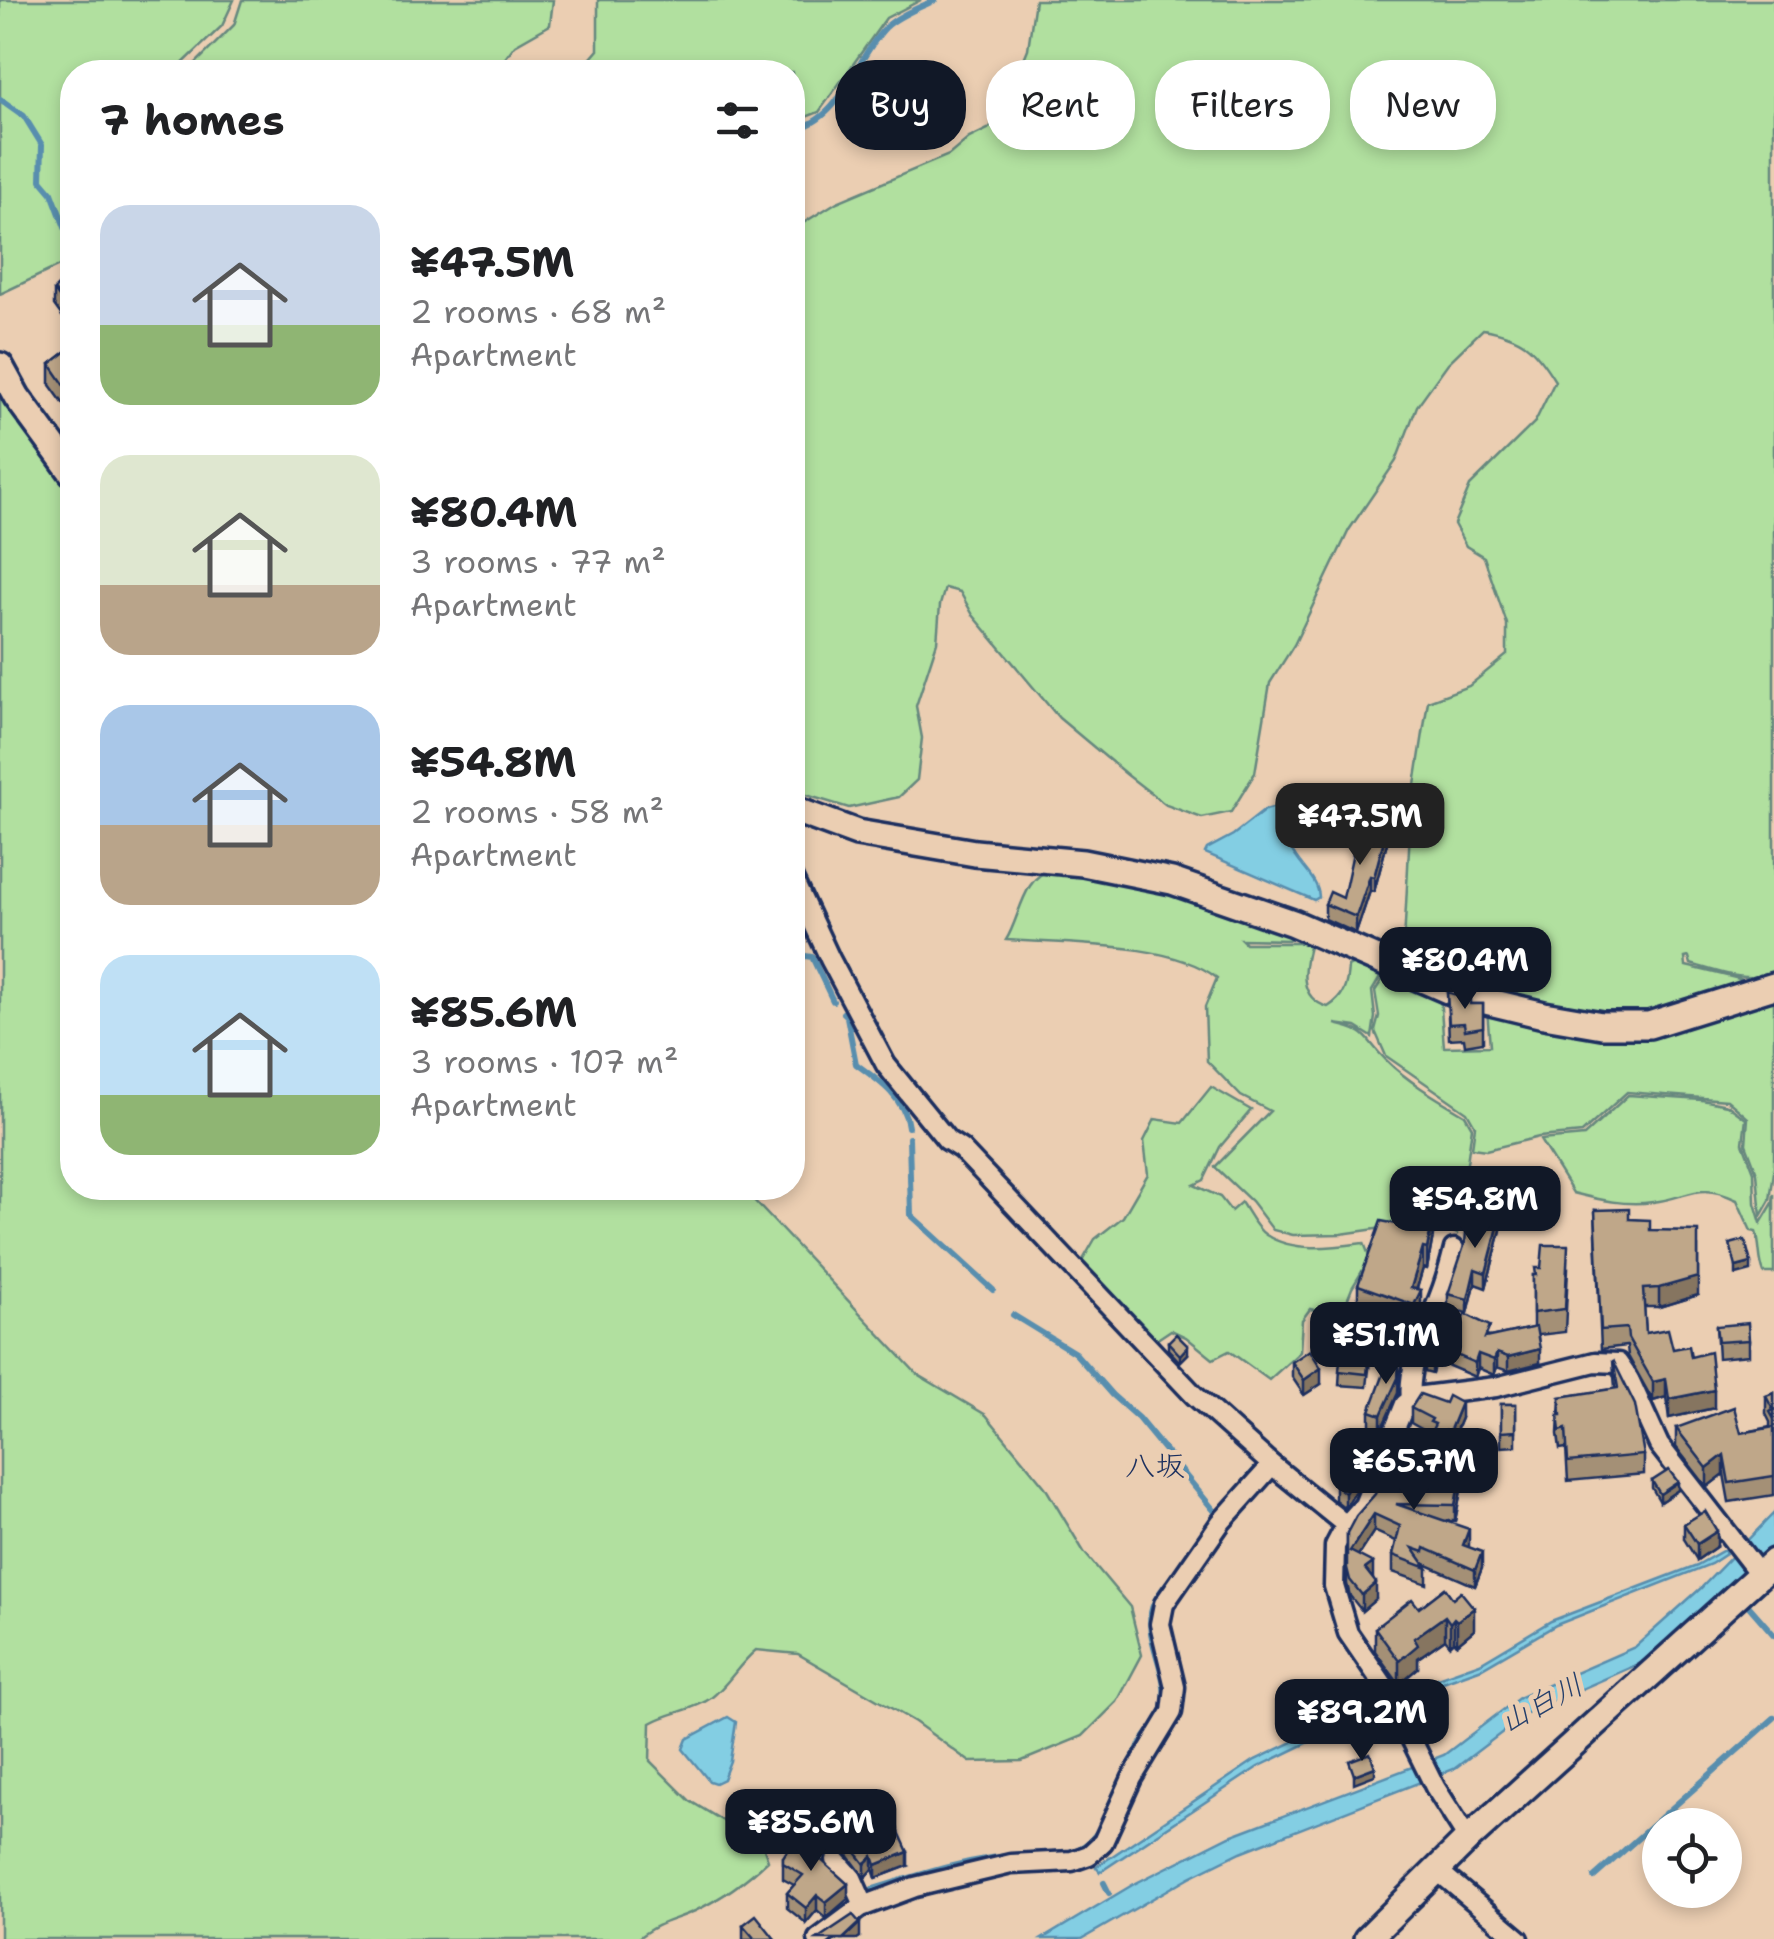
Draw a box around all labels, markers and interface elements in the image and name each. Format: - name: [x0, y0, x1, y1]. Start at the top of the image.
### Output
- chip: Buy: [835, 60, 966, 150]
- chip: Rent: [986, 60, 1135, 150]
- chip: Filters: [1155, 60, 1330, 150]
- chip: New: [1350, 60, 1496, 150]
- text: 7 homes: [100, 92, 285, 148]
- icon: filters: [710, 93, 765, 148]
- text: ¥47.5M: [410, 234, 574, 290]
- icon: home: [180, 245, 300, 365]
- text: 2 rooms · 68 m²: [410, 290, 666, 333]
- text: Apartment: [410, 333, 577, 376]
- text: ¥80.4M: [410, 484, 577, 540]
- icon: home: [180, 495, 300, 615]
- text: 3 rooms · 77 m²: [410, 540, 666, 583]
- text: Apartment: [410, 583, 577, 626]
- text: ¥54.8M: [410, 734, 576, 790]
- icon: home: [180, 745, 300, 865]
- pin: ¥47.5M: [1279, 783, 1441, 868]
- text: 2 rooms · 58 m²: [410, 790, 664, 833]
- text: ¥47.5M: [1297, 794, 1423, 837]
- text: Apartment: [410, 833, 577, 876]
- pin: ¥80.4M: [1384, 927, 1546, 1012]
- text: ¥80.4M: [1401, 938, 1529, 981]
- text: ¥85.6M: [410, 984, 577, 1040]
- icon: home: [180, 995, 300, 1115]
- text: 3 rooms · 107 m²: [410, 1040, 678, 1083]
- text: Apartment: [410, 1083, 577, 1126]
- pin: ¥54.8M: [1394, 1166, 1556, 1251]
- text: ¥54.8M: [1412, 1177, 1538, 1220]
- pin: ¥51.1M: [1305, 1302, 1467, 1387]
- text: ¥51.1M: [1332, 1313, 1440, 1356]
- pin: ¥65.7M: [1333, 1428, 1495, 1513]
- text: ¥65.7M: [1352, 1439, 1476, 1482]
- district label: 八坂: [1125, 1445, 1185, 1486]
- water label: 山白川: [1492, 1664, 1590, 1742]
- pin: ¥89.2M: [1281, 1679, 1443, 1764]
- text: ¥89.2M: [1297, 1690, 1427, 1733]
- pin: ¥85.6M: [730, 1789, 892, 1874]
- text: ¥85.6M: [747, 1800, 875, 1843]
- map controls: [1642, 1808, 1742, 1908]
- button: locate: [1642, 1808, 1742, 1908]

